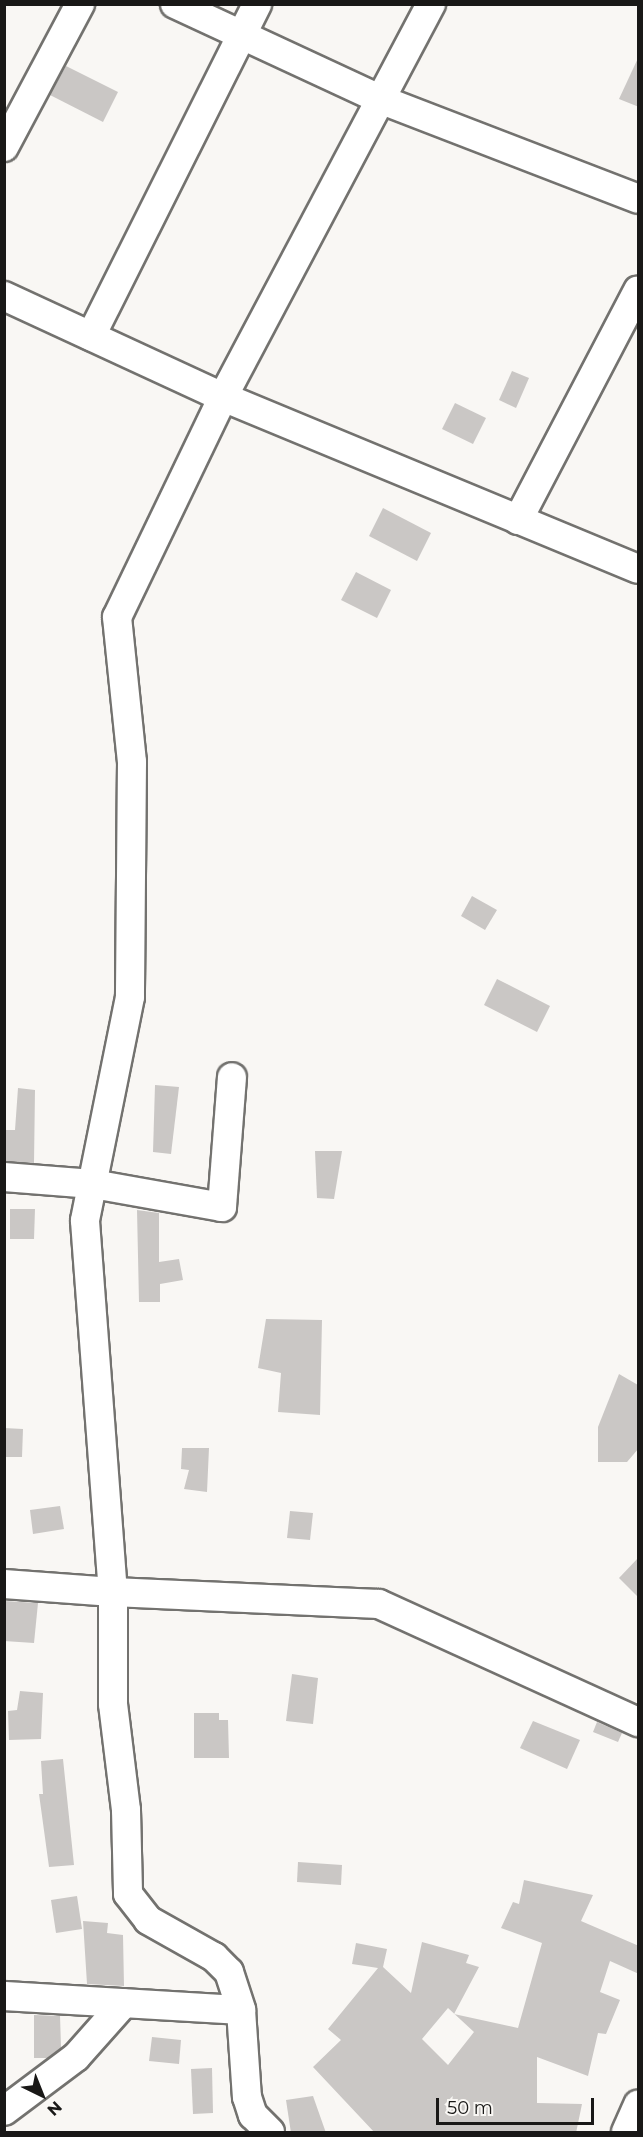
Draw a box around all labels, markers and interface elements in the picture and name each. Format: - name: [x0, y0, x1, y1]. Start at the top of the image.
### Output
- north arrow: [12, 2065, 72, 2125]
- scale bar: [439, 2086, 596, 2124]
- text: N: [43, 2097, 66, 2120]
- text: 50 m: [447, 2097, 493, 2119]

